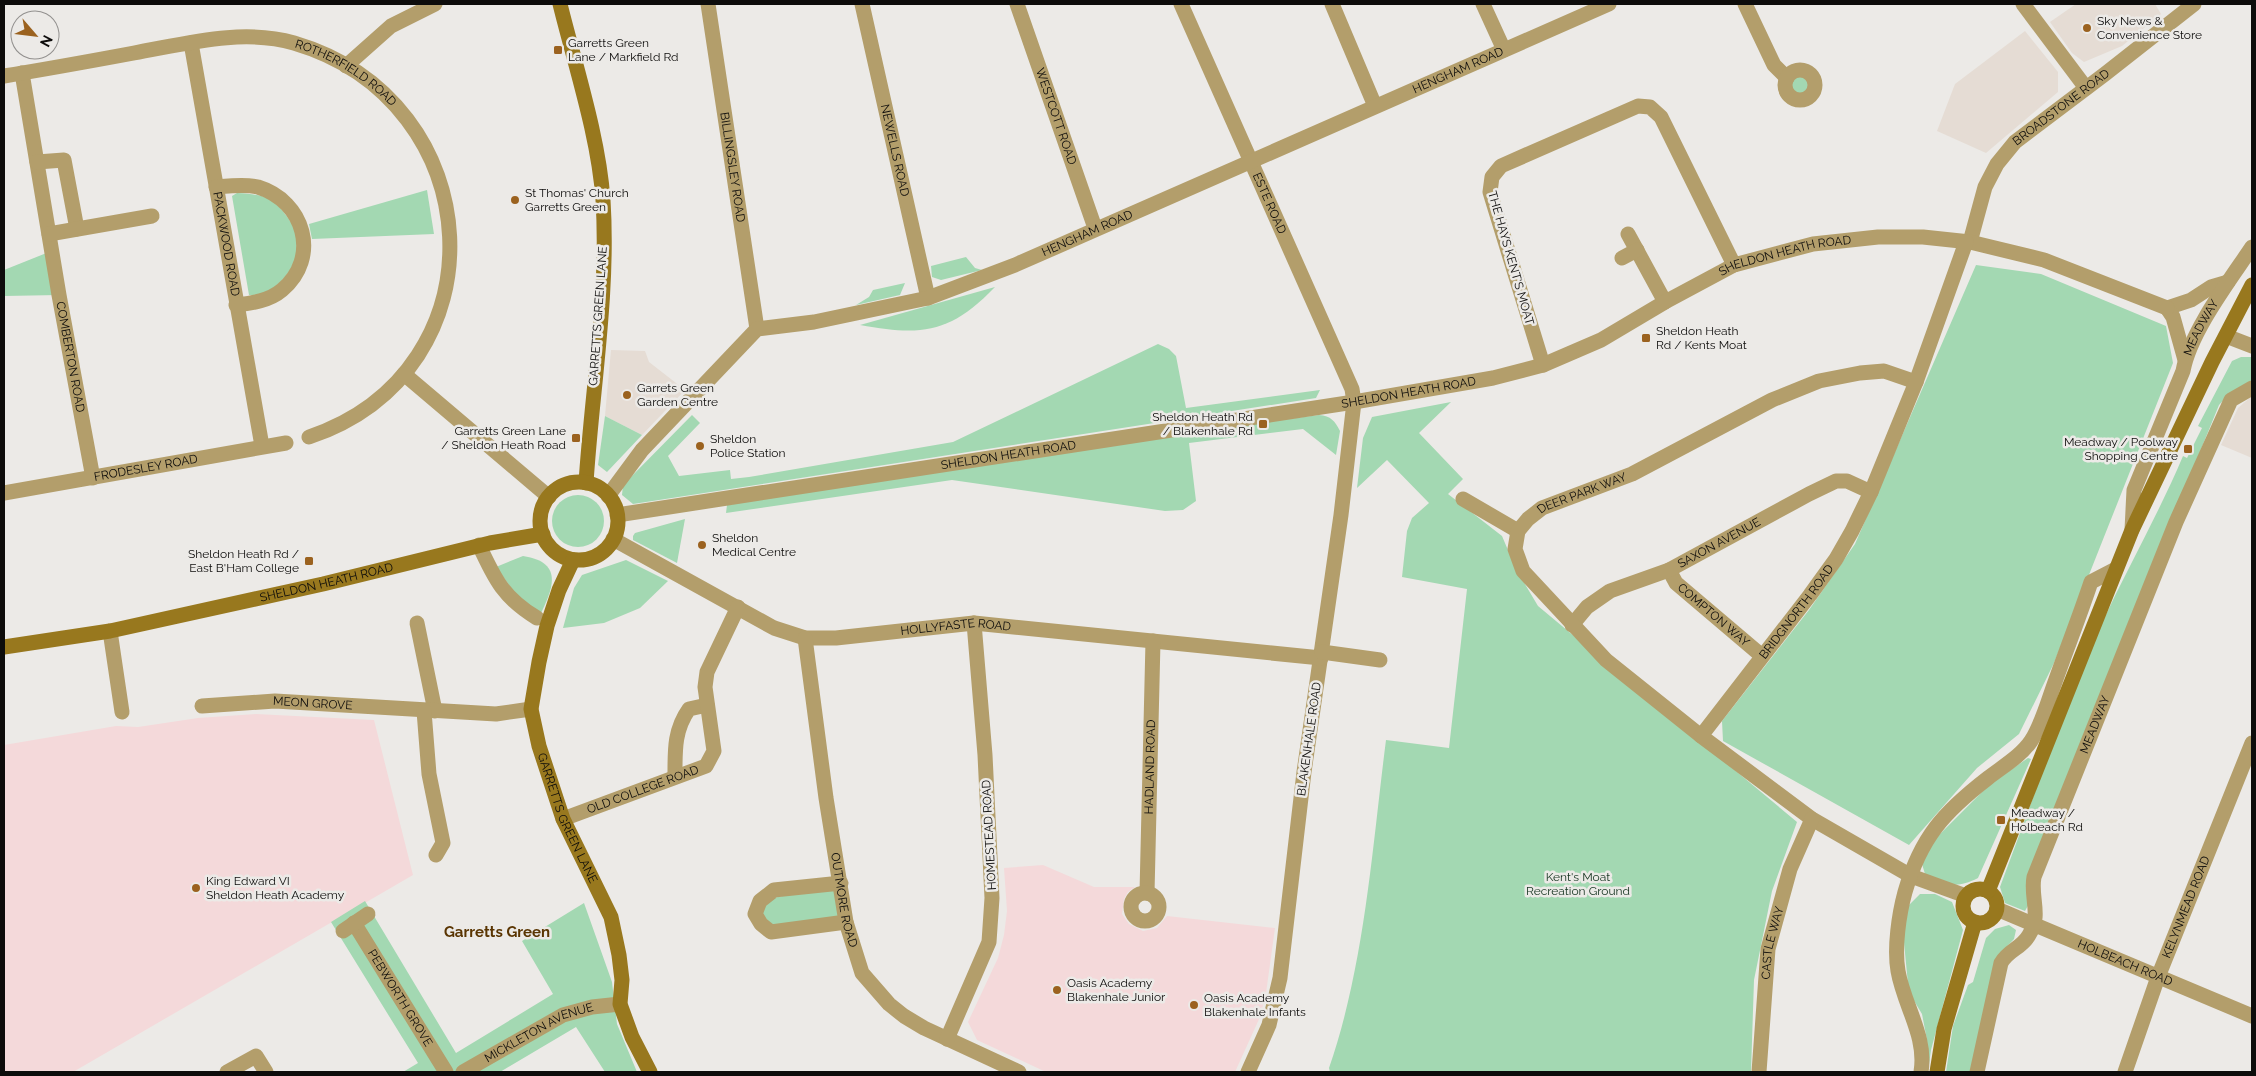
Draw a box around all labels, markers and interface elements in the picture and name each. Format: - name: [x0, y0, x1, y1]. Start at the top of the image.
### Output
- north arrow: [10, 10, 60, 60]
- place label: Sky News & Convenience Store: [2097, 14, 2202, 42]
- marker: Sky News & Convenience Store: [2081, 22, 2093, 34]
- text: N: [37, 33, 56, 50]
- place label: Garretts Green Lane / Markfield Rd: [568, 36, 679, 64]
- street label: ROTHERFIELD ROAD: [293, 37, 400, 109]
- marker: Garretts Green Lane / Markfield Rd: [552, 44, 564, 56]
- street label: HENGHAM ROAD: [1410, 44, 1506, 96]
- street label: WESTCOTT ROAD: [1033, 66, 1080, 167]
- street label: BROADSTONE ROAD: [2010, 66, 2112, 148]
- street label: NEWELLS ROAD: [878, 103, 912, 198]
- street label: BILLINGSLEY ROAD: [717, 111, 748, 224]
- street label: ESTE ROAD: [1250, 170, 1289, 236]
- place label: St Thomas' Church Garretts Green: [525, 186, 629, 214]
- street label: THE HAYS KENT'S MOAT: [1485, 189, 1537, 327]
- street label: PACKWOOD ROAD: [210, 191, 243, 298]
- marker: St Thomas' Church Garretts Green: [509, 194, 521, 206]
- street label: HENGHAM ROAD: [1040, 207, 1135, 259]
- street label: SHELDON HEATH ROAD: [1716, 233, 1852, 279]
- street label: GARRETTS GREEN LANE: [586, 246, 610, 386]
- street label: MEADWAY: [2181, 297, 2222, 358]
- street label: COMBERTON ROAD: [53, 300, 88, 414]
- place label: Sheldon Heath Rd / Kents Moat: [1656, 324, 1747, 352]
- marker: Sheldon Heath Rd / Kents Moat: [1640, 332, 1652, 344]
- street label: SHELDON HEATH ROAD: [1340, 374, 1477, 411]
- place label: Garrets Green Garden Centre: [637, 381, 718, 409]
- marker: Garrets Green Garden Centre: [621, 389, 633, 401]
- place label: Sheldon Heath Rd / Blakenhale Rd: [1152, 410, 1253, 438]
- marker: Sheldon Heath Rd / Blakenhale Rd: [1257, 418, 1269, 430]
- place label: Garretts Green Lane / Sheldon Heath Road: [441, 424, 566, 452]
- marker: Garretts Green Lane / Sheldon Heath Road: [570, 432, 582, 444]
- place label: Sheldon Police Station: [710, 432, 785, 460]
- place label: Meadway / Poolway Shopping Centre: [2064, 435, 2178, 463]
- street label: SHELDON HEATH ROAD: [940, 438, 1077, 472]
- marker: Sheldon Police Station: [694, 440, 706, 452]
- marker: Meadway / Poolway Shopping Centre: [2182, 443, 2194, 455]
- street label: FRODESLEY ROAD: [93, 452, 199, 484]
- street label: DEER PARK WAY: [1534, 470, 1628, 516]
- street label: SAXON AVENUE: [1675, 515, 1763, 571]
- place label: Sheldon Medical Centre: [712, 531, 796, 559]
- marker: Sheldon Medical Centre: [696, 539, 708, 551]
- place label: Sheldon Heath Rd / East B'Ham College: [188, 547, 299, 575]
- marker: Sheldon Heath Rd / East B'Ham College: [303, 555, 315, 567]
- street label: SHELDON HEATH ROAD: [258, 560, 395, 605]
- street label: BRIDGNORTH ROAD: [1756, 562, 1837, 662]
- street label: COMPTON WAY: [1675, 580, 1752, 649]
- street label: HOLLYFASTE ROAD: [900, 616, 1012, 638]
- street label: BLAKENHALE ROAD: [1294, 681, 1324, 797]
- street label: MEADWAY: [2077, 693, 2113, 756]
- street label: MEON GROVE: [273, 694, 353, 713]
- street label: HADLAND ROAD: [1142, 719, 1158, 815]
- street label: GARRETTS GREEN LANE: [535, 751, 600, 885]
- street label: OLD COLLEGE ROAD: [585, 762, 701, 817]
- street label: HOMESTEAD ROAD: [979, 779, 999, 891]
- place label: Meadway / Holbeach Rd: [2011, 806, 2083, 834]
- marker: Meadway / Holbeach Rd: [1995, 814, 2007, 826]
- street label: OUTMORE ROAD: [828, 852, 861, 950]
- street label: KELYNMEAD ROAD: [2159, 854, 2213, 960]
- park label: Kent's Moat Recreation Ground: [1526, 870, 1630, 898]
- place label: King Edward VI Sheldon Heath Academy: [206, 874, 345, 902]
- marker: King Edward VI Sheldon Heath Academy: [190, 882, 202, 894]
- street label: CASTLE WAY: [1759, 905, 1786, 980]
- district label: Garretts Green: [444, 923, 550, 941]
- street label: HOLBEACH ROAD: [2076, 937, 2175, 989]
- street label: PEBWORTH GROVE: [365, 947, 435, 1049]
- place label: Oasis Academy Blakenhale Junior: [1067, 976, 1166, 1004]
- marker: Oasis Academy Blakenhale Junior: [1051, 984, 1063, 996]
- place label: Oasis Academy Blakenhale Infants: [1204, 991, 1306, 1019]
- marker: Oasis Academy Blakenhale Infants: [1188, 999, 1200, 1011]
- street label: MICKLETON AVENUE: [482, 1000, 595, 1065]

